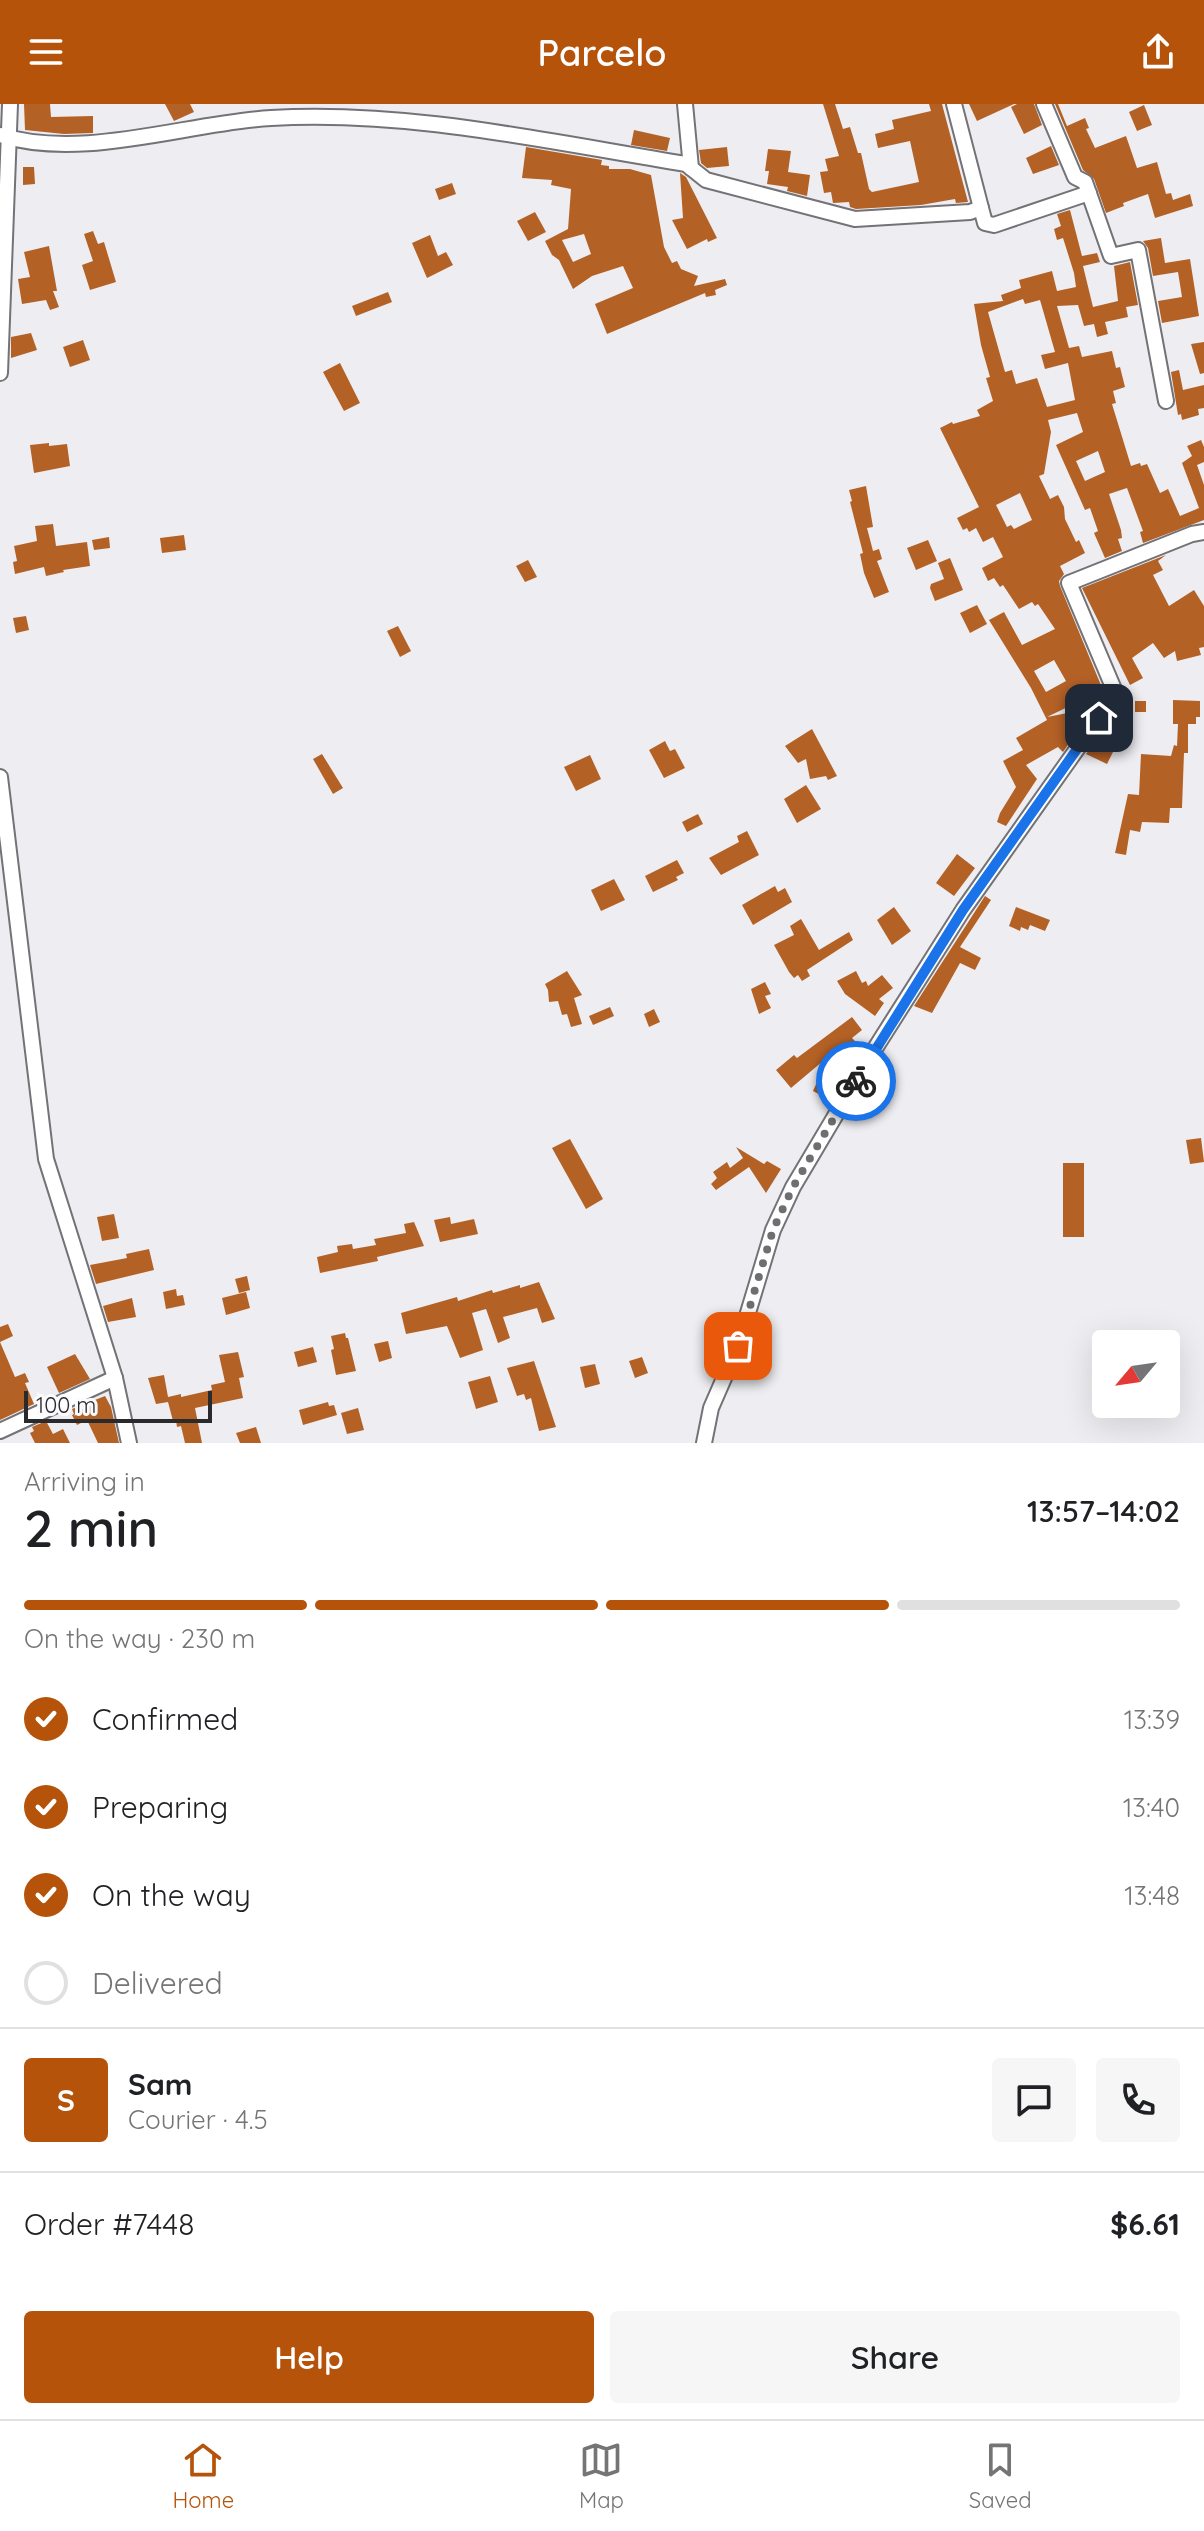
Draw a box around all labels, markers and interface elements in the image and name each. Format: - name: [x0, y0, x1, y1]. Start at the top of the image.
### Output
- icon: menu: [24, 30, 68, 74]
- text: Parcelo: [538, 30, 666, 75]
- icon: share: [1136, 30, 1180, 74]
- pin: [1065, 684, 1133, 752]
- icon: home: [1077, 696, 1121, 740]
- courier: [816, 1041, 896, 1121]
- icon: bike: [834, 1059, 878, 1103]
- pin: [704, 1312, 772, 1380]
- icon: bag: [716, 1324, 760, 1368]
- north arrow: [1092, 1330, 1180, 1418]
- map controls: [1092, 1330, 1180, 1418]
- scale bar: [24, 1387, 212, 1423]
- text: 100 m: [36, 1391, 96, 1419]
- text: Arriving in: [24, 1465, 145, 1498]
- text: 13:57–14:02: [1027, 1492, 1180, 1530]
- text: 2 min: [24, 1495, 158, 1560]
- text: On the way · 230 m: [24, 1622, 255, 1655]
- icon: check: [24, 1697, 68, 1741]
- text: Confirmed: [92, 1700, 238, 1738]
- text: 13:39: [1124, 1703, 1180, 1736]
- icon: check: [24, 1785, 68, 1829]
- text: Preparing: [92, 1788, 228, 1826]
- text: 13:40: [1123, 1791, 1180, 1824]
- icon: check: [24, 1873, 68, 1917]
- text: On the way: [92, 1876, 251, 1914]
- text: 13:48: [1124, 1879, 1180, 1912]
- text: Delivered: [92, 1964, 223, 2002]
- button: chat: [992, 2058, 1076, 2142]
- button: phone: [1096, 2058, 1180, 2142]
- text: Sam: [128, 2065, 192, 2103]
- text: S: [57, 2081, 75, 2119]
- text: Courier · 4.5: [128, 2103, 268, 2136]
- text: Order #7448: [24, 2205, 194, 2243]
- text: $6.61: [1110, 2205, 1180, 2243]
- button: Help: [24, 2311, 594, 2403]
- button: Share: [610, 2311, 1180, 2403]
- tab: Home: [172, 2438, 234, 2514]
- tab: Map: [579, 2438, 624, 2514]
- tab: Saved: [969, 2438, 1032, 2514]

